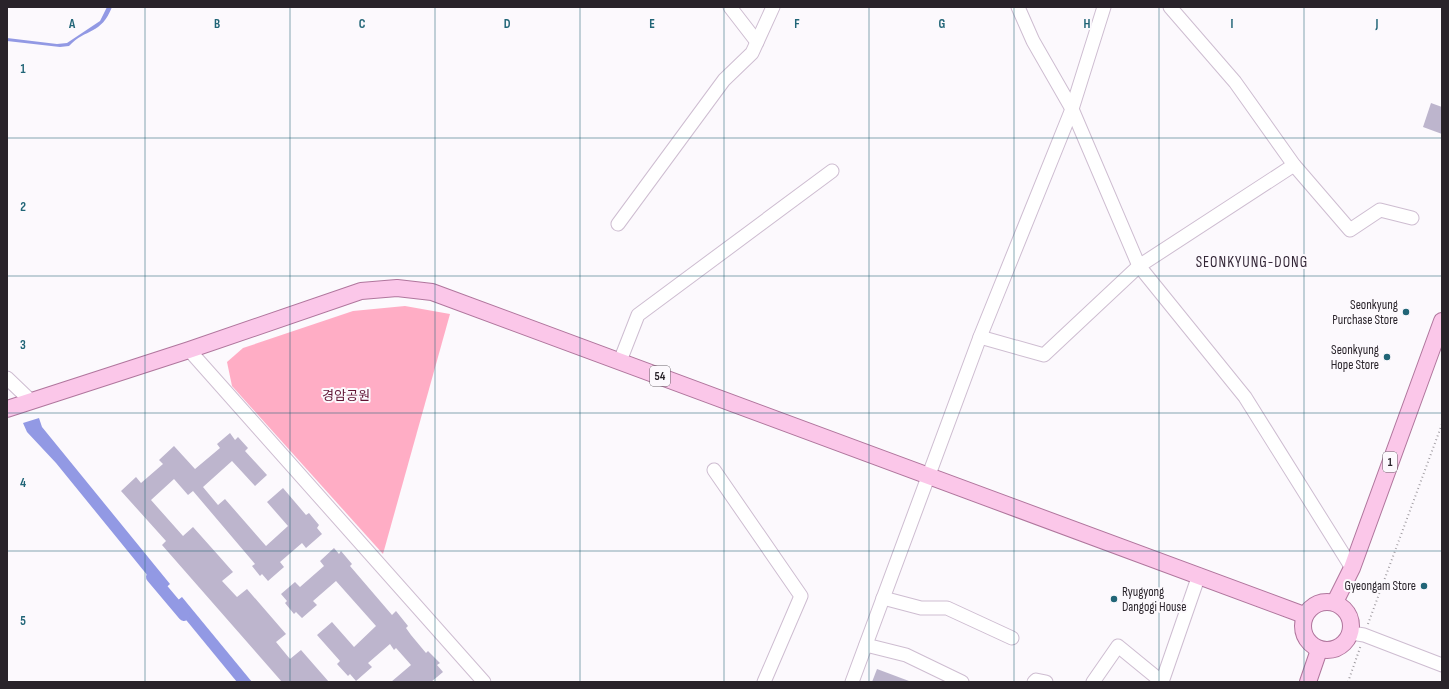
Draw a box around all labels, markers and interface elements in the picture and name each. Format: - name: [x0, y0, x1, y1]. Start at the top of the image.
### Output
- text: A: [68, 16, 76, 32]
- text: B: [214, 16, 220, 32]
- text: C: [359, 16, 366, 32]
- text: D: [504, 16, 511, 32]
- text: E: [649, 16, 655, 32]
- text: F: [794, 16, 800, 32]
- text: G: [939, 16, 946, 32]
- text: H: [1084, 16, 1091, 32]
- text: I: [1231, 16, 1234, 32]
- text: J: [1375, 16, 1379, 32]
- text: 1: [20, 61, 26, 77]
- text: 2: [20, 199, 26, 215]
- district label: SEONKYUNG-DONG: [1196, 253, 1308, 272]
- place label: Seonkyung Purchase Store: [1332, 297, 1398, 328]
- marker: Seonkyung Purchase Store: [1401, 307, 1411, 317]
- text: 3: [20, 337, 26, 353]
- place label: Seonkyung Hope Store: [1331, 342, 1379, 373]
- marker: Seonkyung Hope Store: [1382, 352, 1392, 362]
- road number: 54: [650, 366, 670, 386]
- park label: 경암공원: [322, 388, 370, 404]
- road number: 1: [1383, 452, 1397, 472]
- text: 4: [20, 475, 26, 491]
- place label: Gyeongam Store: [1345, 578, 1416, 594]
- marker: Gyeongam Store: [1419, 581, 1429, 591]
- place label: Ryugyong Dangogi House: [1122, 584, 1186, 615]
- marker: Ryugyong Dangogi House: [1109, 594, 1119, 604]
- text: 5: [20, 613, 26, 629]

